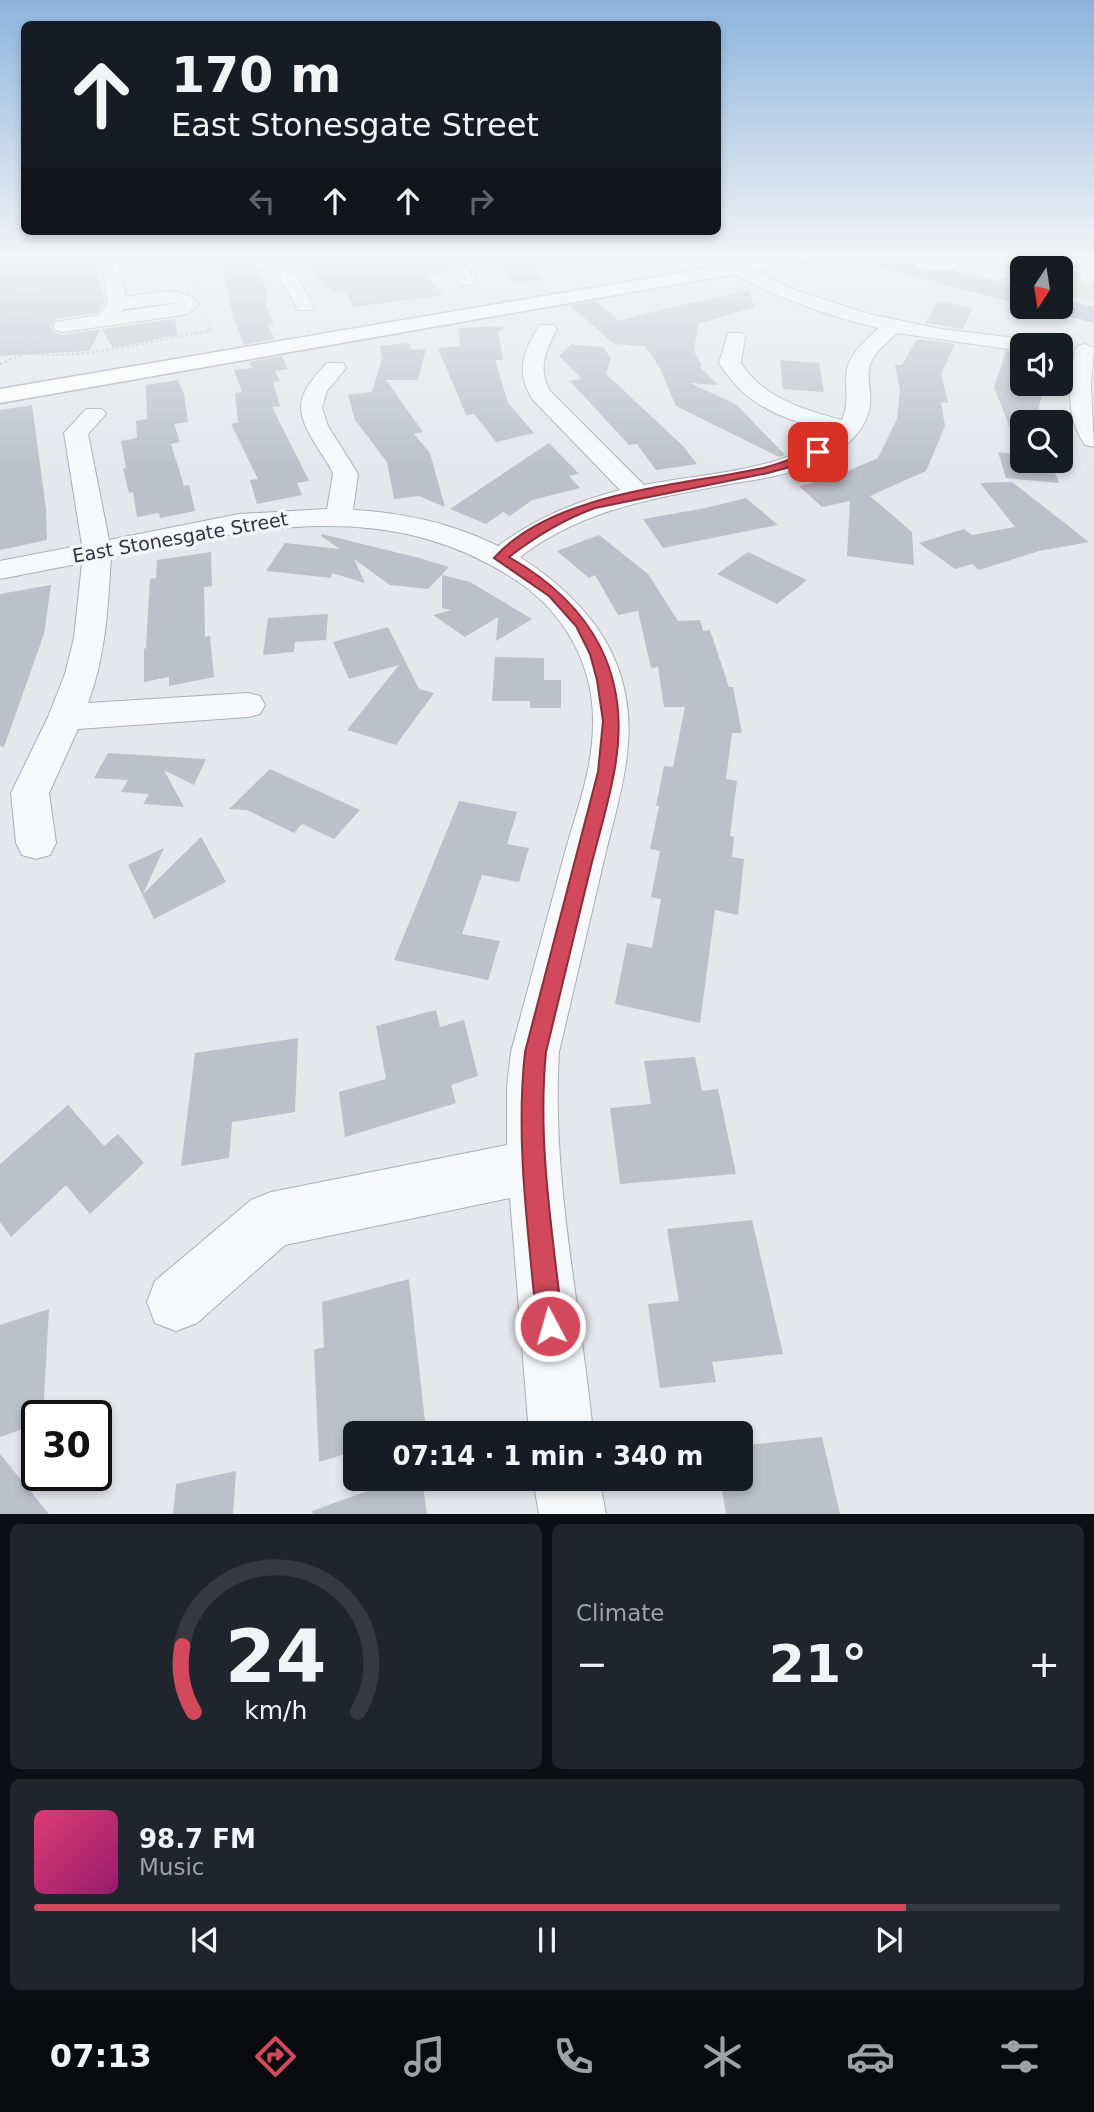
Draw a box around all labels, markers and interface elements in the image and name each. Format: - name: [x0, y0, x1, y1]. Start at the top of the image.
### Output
- text: 170 m: [171, 47, 341, 104]
- icon: ahead: [56, 49, 147, 140]
- text: East Stonesgate Street: [171, 106, 539, 144]
- icon: left: [243, 182, 281, 220]
- icon: ahead: [316, 182, 354, 220]
- icon: ahead: [389, 182, 427, 220]
- icon: right: [462, 182, 500, 220]
- north arrow: [1010, 256, 1073, 318]
- map controls: [1010, 256, 1073, 473]
- button: sound: [1010, 333, 1073, 396]
- button: search: [1010, 410, 1073, 473]
- pin: [788, 422, 848, 482]
- icon: arrive: [799, 433, 837, 471]
- street label: East Stonesgate Street: [71, 507, 289, 567]
- position arrow: [513, 1289, 587, 1363]
- speed limit sign: 30: [21, 1400, 112, 1491]
- text: 07:14 · 1 min · 340 m: [393, 1441, 703, 1471]
- text: Climate: [576, 1600, 665, 1626]
- text: 24: [225, 1615, 327, 1700]
- text: 21°: [769, 1634, 867, 1694]
- text: −: [576, 1642, 608, 1686]
- text: +: [1028, 1642, 1060, 1686]
- text: km/h: [244, 1696, 308, 1725]
- text: 98.7 FM: [139, 1824, 256, 1854]
- text: Music: [139, 1854, 204, 1880]
- icon: previous: [186, 1921, 224, 1959]
- icon: pause: [528, 1921, 566, 1959]
- icon: next: [870, 1921, 908, 1959]
- icon: directions: [251, 2032, 300, 2081]
- icon: music: [400, 2032, 449, 2081]
- icon: phone: [549, 2032, 598, 2081]
- icon: climate: [698, 2032, 747, 2081]
- icon: car: [846, 2032, 895, 2081]
- icon: filters: [995, 2032, 1044, 2081]
- text: 07:13: [50, 2037, 152, 2075]

